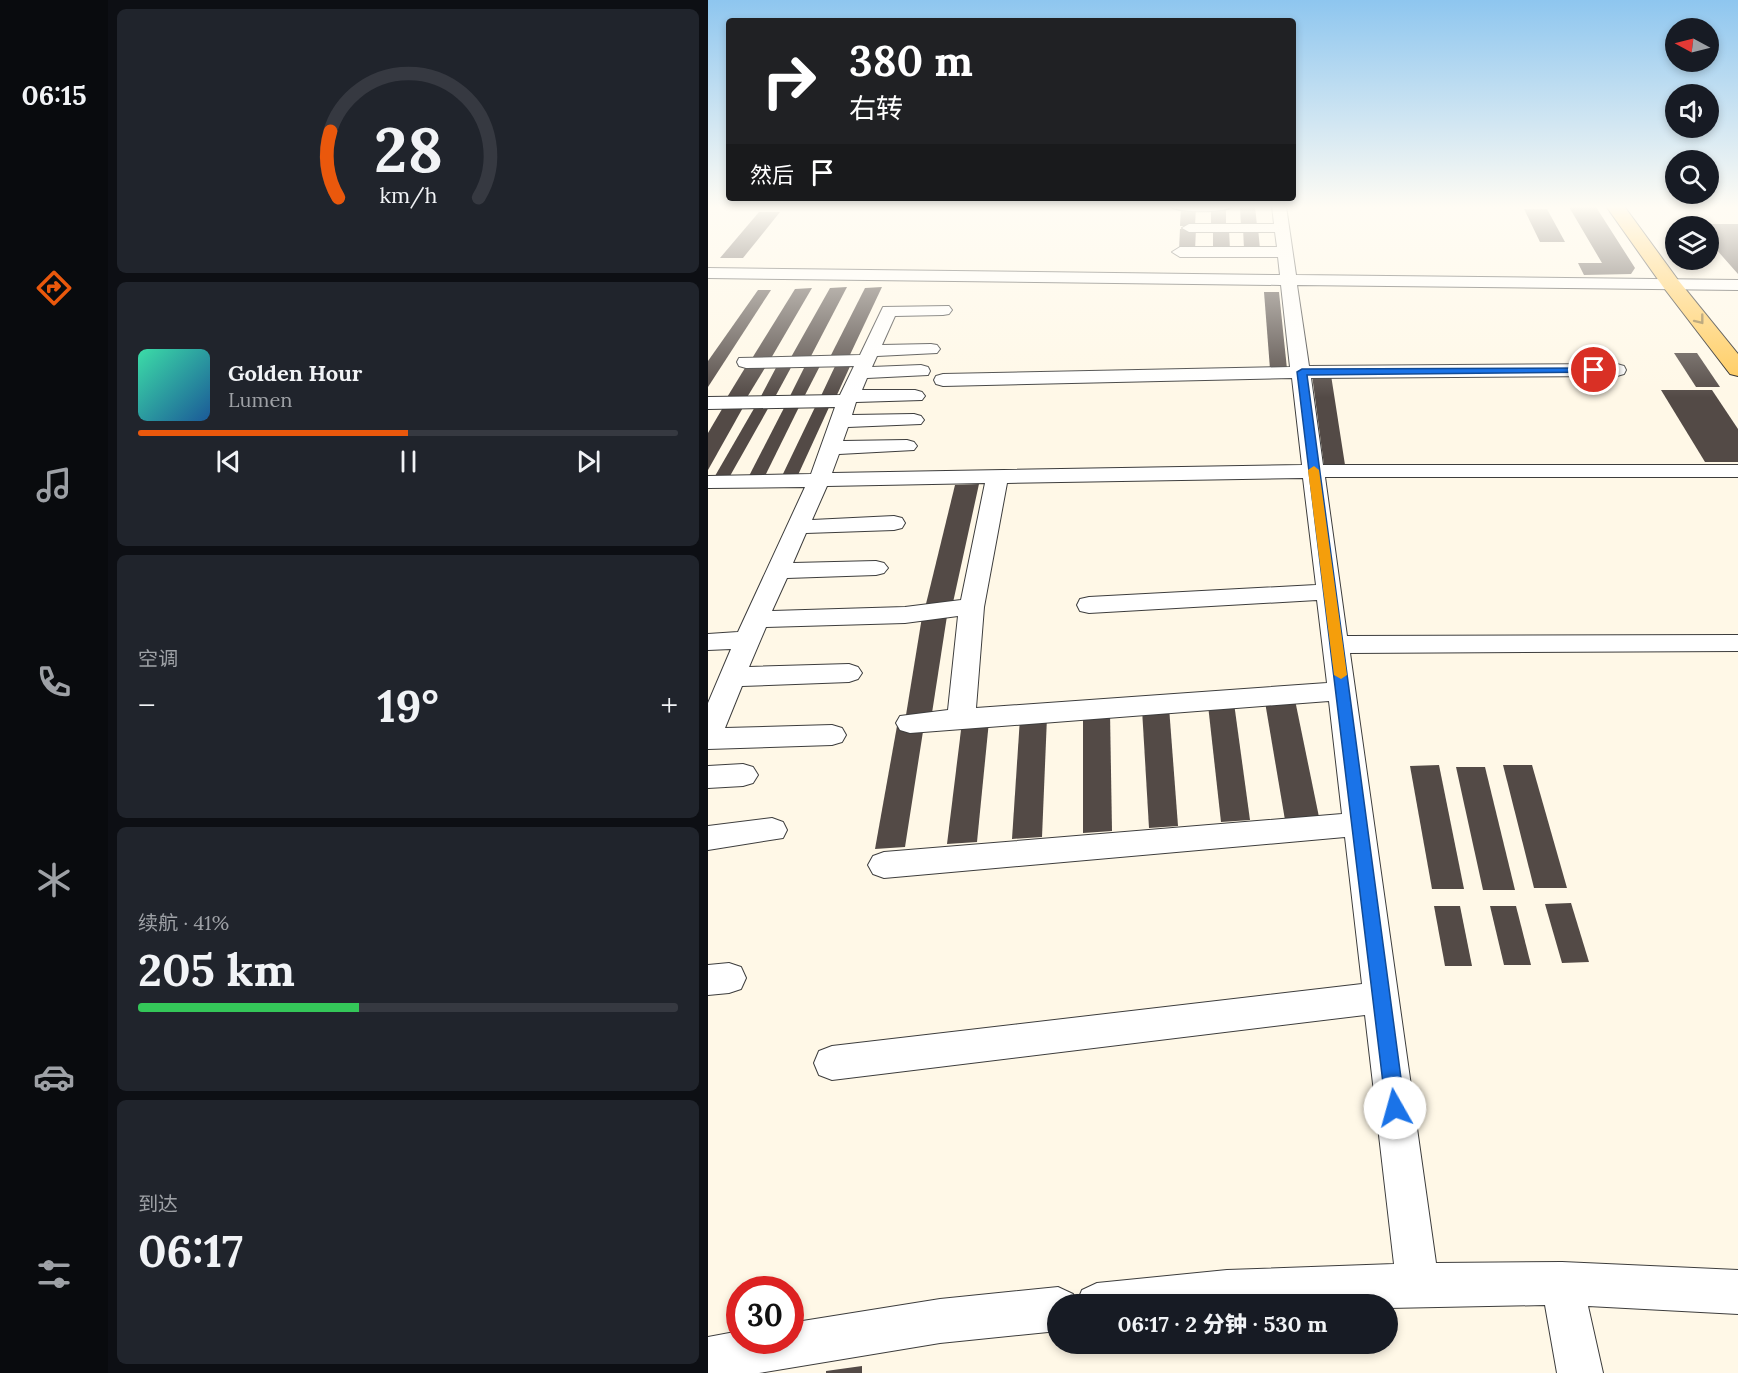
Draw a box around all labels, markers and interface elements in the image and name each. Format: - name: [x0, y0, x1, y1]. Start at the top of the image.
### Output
- north arrow: [1665, 18, 1719, 72]
- map controls: [1665, 18, 1719, 270]
- text: 380 m: [849, 34, 973, 88]
- icon: right: [750, 42, 828, 120]
- text: 06:15: [22, 78, 87, 112]
- button: sound: [1665, 84, 1719, 138]
- text: 右转: [849, 91, 903, 125]
- text: 28: [374, 109, 442, 189]
- button: search: [1665, 150, 1719, 204]
- icon: arrive: [806, 156, 839, 189]
- text: 然后: [750, 161, 794, 189]
- text: km/h: [379, 181, 437, 209]
- button: layers: [1665, 216, 1719, 270]
- icon: directions: [33, 267, 75, 309]
- one-way arrow: [1692, 313, 1703, 324]
- pin: [1568, 344, 1619, 395]
- icon: arrive: [1577, 353, 1610, 386]
- text: Golden Hour: [228, 359, 362, 387]
- text: Lumen: [228, 387, 292, 412]
- icon: previous: [212, 445, 245, 478]
- icon: pause: [392, 445, 425, 478]
- icon: next: [572, 445, 605, 478]
- icon: music: [33, 464, 75, 506]
- text: 空调: [138, 646, 178, 671]
- icon: phone: [33, 661, 75, 703]
- text: 19°: [377, 677, 439, 734]
- text: −: [138, 684, 156, 726]
- text: +: [660, 684, 678, 726]
- icon: climate: [33, 859, 75, 901]
- text: 续航 · 41%: [138, 910, 229, 935]
- text: 205 km: [138, 941, 295, 998]
- icon: car: [33, 1056, 75, 1098]
- position arrow: [1363, 1076, 1427, 1140]
- text: 到达: [138, 1191, 178, 1216]
- text: 06:17: [138, 1222, 243, 1279]
- icon: filters: [33, 1253, 75, 1295]
- speed limit sign: 30: [726, 1276, 804, 1354]
- text: 06:17 · 2 分钟 · 530 m: [1117, 1310, 1328, 1338]

